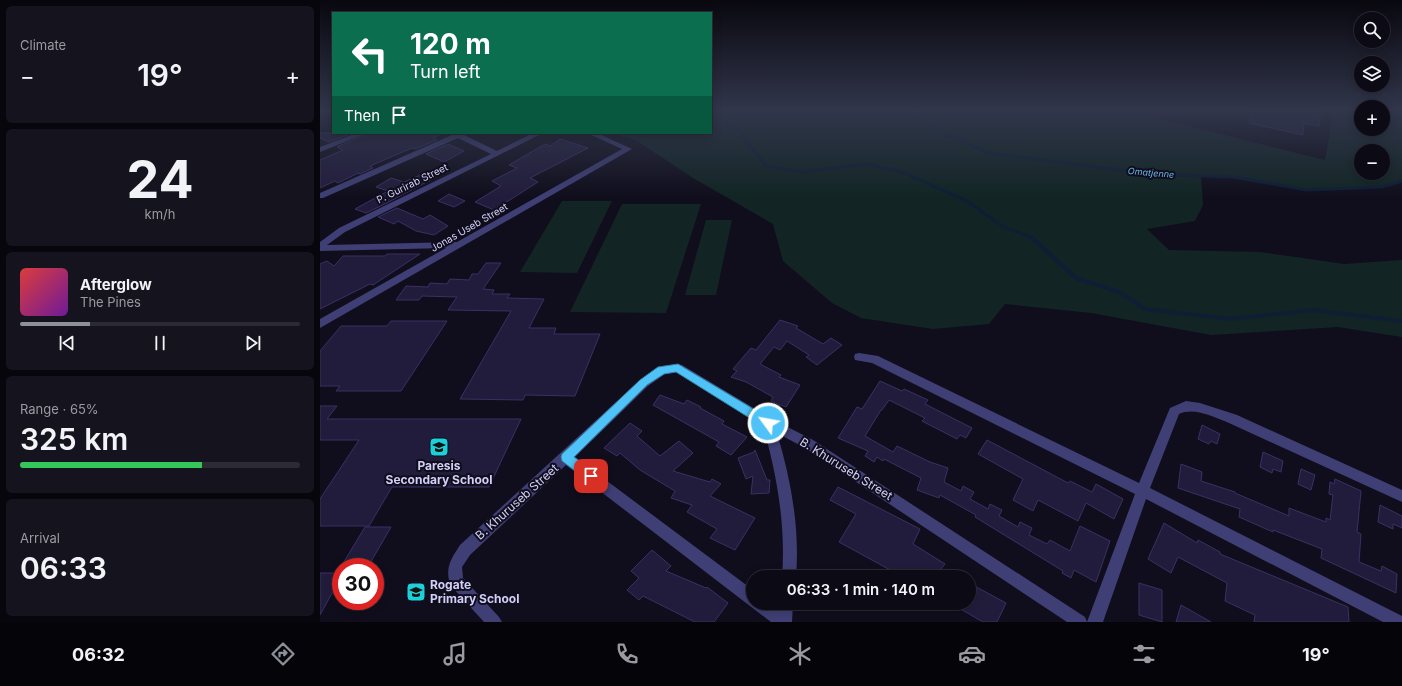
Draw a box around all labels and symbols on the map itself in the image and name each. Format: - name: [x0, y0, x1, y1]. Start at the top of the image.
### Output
- street label: P. Gurirab Street: [374, 160, 450, 205]
- water label: Omatjenne: [1127, 165, 1175, 180]
- street label: Jonas Useb Street: [428, 200, 510, 254]
- position arrow: [747, 402, 789, 444]
- street label: B. Khuruseb Street: [797, 434, 895, 503]
- school or university icon: Paresis Secondary School: [428, 436, 450, 458]
- place label: Paresis Secondary School: [386, 458, 492, 487]
- pin: [574, 459, 608, 493]
- street label: B. Khuruseb Street: [472, 460, 561, 543]
- speed limit sign: 30: [332, 558, 384, 610]
- place label: Rogate Primary School: [430, 577, 519, 606]
- school or university icon: Rogate Primary School: [405, 581, 427, 603]

